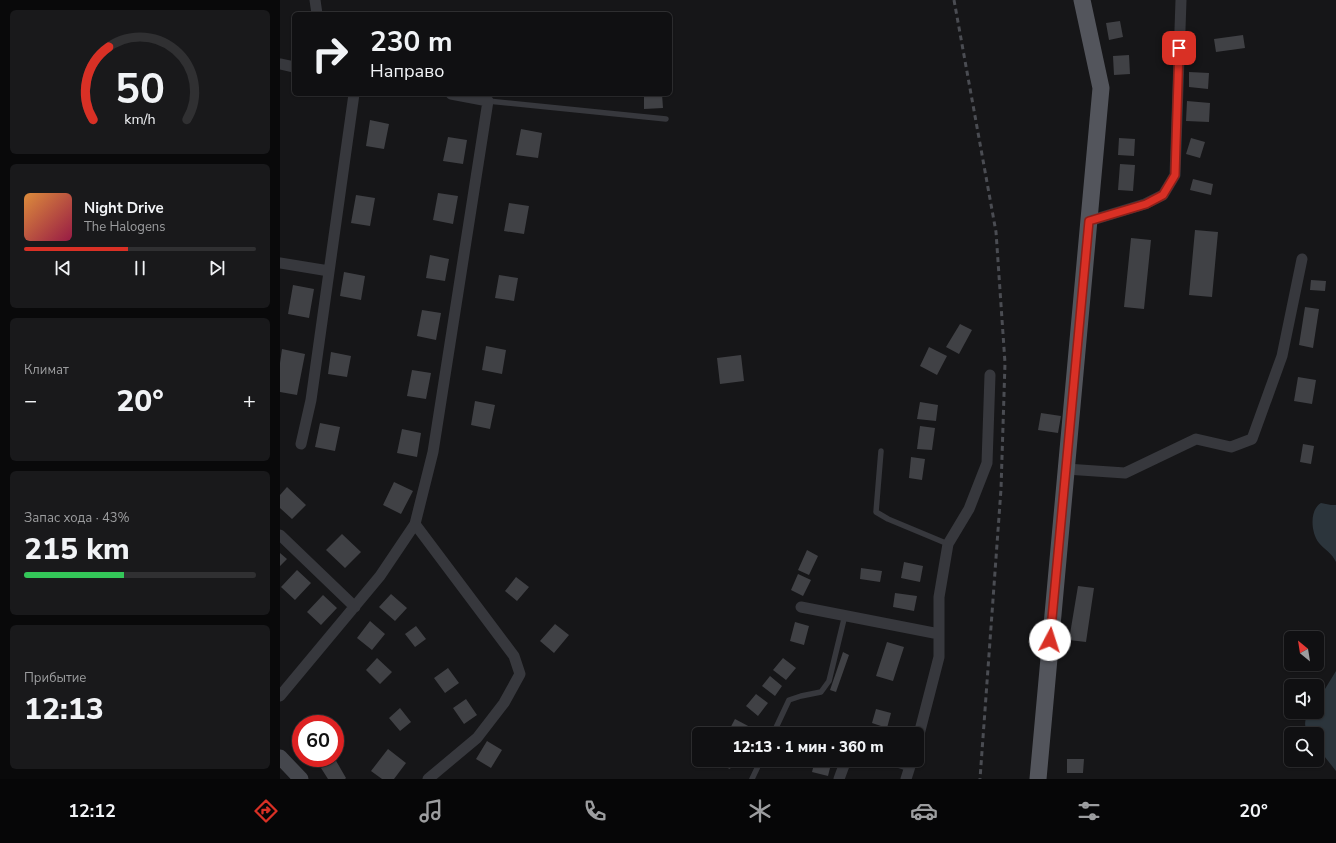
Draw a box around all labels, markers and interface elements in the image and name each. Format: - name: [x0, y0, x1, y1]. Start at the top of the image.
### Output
- text: 230 m: [370, 23, 453, 61]
- icon: right: [304, 28, 356, 80]
- pin: [1162, 31, 1196, 65]
- icon: arrive: [1168, 37, 1190, 59]
- text: Направо: [370, 59, 444, 83]
- text: 50: [115, 61, 165, 118]
- text: km/h: [124, 109, 156, 128]
- text: Night Drive: [84, 198, 164, 218]
- text: The Halogens: [84, 218, 165, 236]
- icon: previous: [52, 257, 74, 279]
- icon: pause: [129, 257, 151, 279]
- icon: next: [206, 257, 228, 279]
- text: Климат: [24, 361, 69, 379]
- text: 20°: [116, 381, 164, 422]
- text: −: [24, 386, 37, 416]
- text: +: [243, 386, 256, 416]
- text: Запас хода · 43%: [24, 509, 130, 527]
- text: 215 km: [24, 529, 130, 570]
- position arrow: [1029, 619, 1071, 661]
- north arrow: [1284, 631, 1324, 671]
- map controls: [1284, 631, 1324, 767]
- text: Прибытие: [24, 669, 86, 687]
- button: sound: [1284, 679, 1324, 719]
- text: 12:13: [24, 689, 104, 730]
- speed limit sign: 60: [292, 715, 344, 767]
- button: search: [1284, 727, 1324, 767]
- text: 12:13 · 1 мин · 360 m: [732, 737, 884, 757]
- icon: directions: [252, 797, 280, 825]
- icon: music: [417, 797, 445, 825]
- icon: phone: [581, 797, 609, 825]
- icon: climate: [746, 797, 774, 825]
- icon: car: [910, 797, 938, 825]
- icon: filters: [1075, 797, 1103, 825]
- text: 12:12: [68, 799, 116, 823]
- text: 20°: [1239, 799, 1268, 823]

